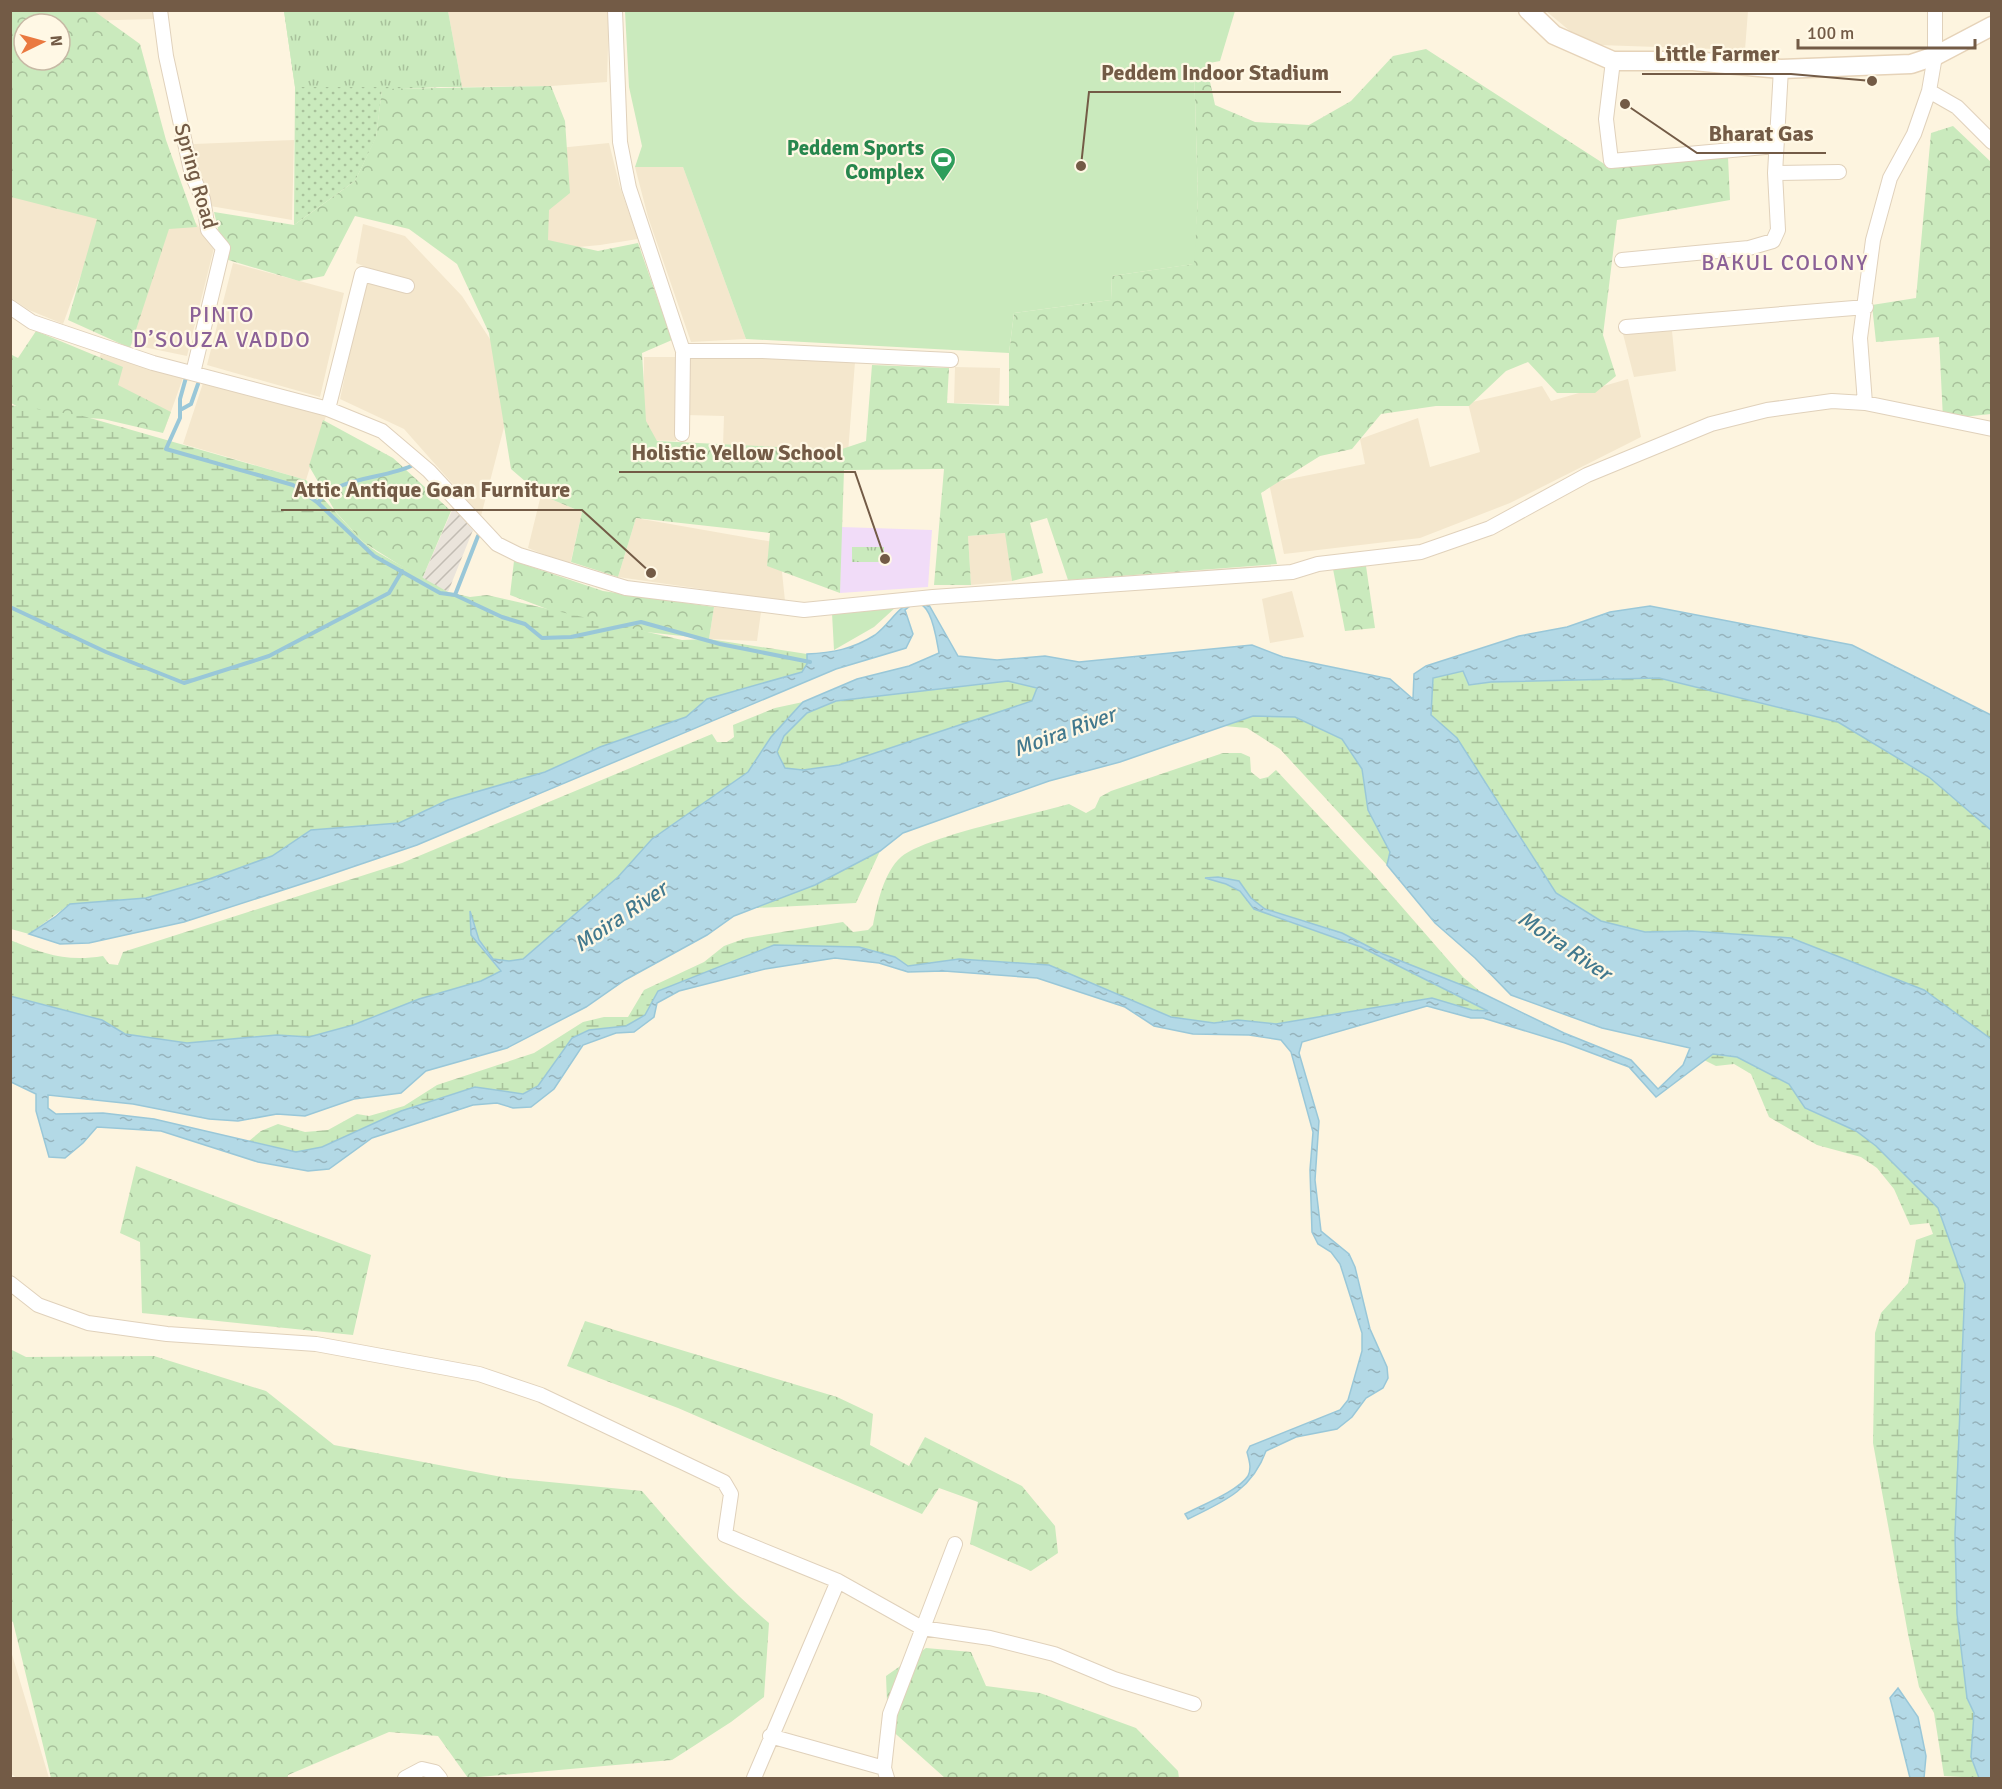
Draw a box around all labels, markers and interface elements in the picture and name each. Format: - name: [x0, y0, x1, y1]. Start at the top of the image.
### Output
- north arrow: [12, 12, 72, 72]
- scale bar: [1798, 12, 1975, 50]
- text: 100 m: [1807, 22, 1854, 44]
- text: N: [45, 34, 66, 47]
- callout: Little Farmer: [1642, 34, 1791, 74]
- text: Little Farmer: [1655, 40, 1780, 67]
- callout: Peddem Indoor Stadium: [1089, 52, 1341, 92]
- text: Peddem Indoor Stadium: [1101, 59, 1329, 86]
- callout: Bharat Gas: [1697, 113, 1826, 153]
- street label: Spring Road: [169, 120, 223, 232]
- text: Bharat Gas: [1709, 120, 1814, 147]
- place label: Peddem Sports Complex: [787, 135, 925, 185]
- sports icon: Peddem Sports Complex: [928, 145, 958, 183]
- district label: BAKUL COLONY: [1701, 249, 1869, 276]
- district label: PINTO D’SOUZA VADDO: [133, 301, 311, 353]
- callout: Holistic Yellow School: [619, 432, 855, 472]
- text: Holistic Yellow School: [631, 439, 843, 466]
- callout: Attic Antique Goan Furniture: [281, 470, 582, 510]
- text: Attic Antique Goan Furniture: [294, 476, 570, 503]
- water label: Moira River: [1009, 700, 1122, 762]
- water label: Moira River: [568, 874, 675, 957]
- water label: Moira River: [1513, 904, 1619, 988]

